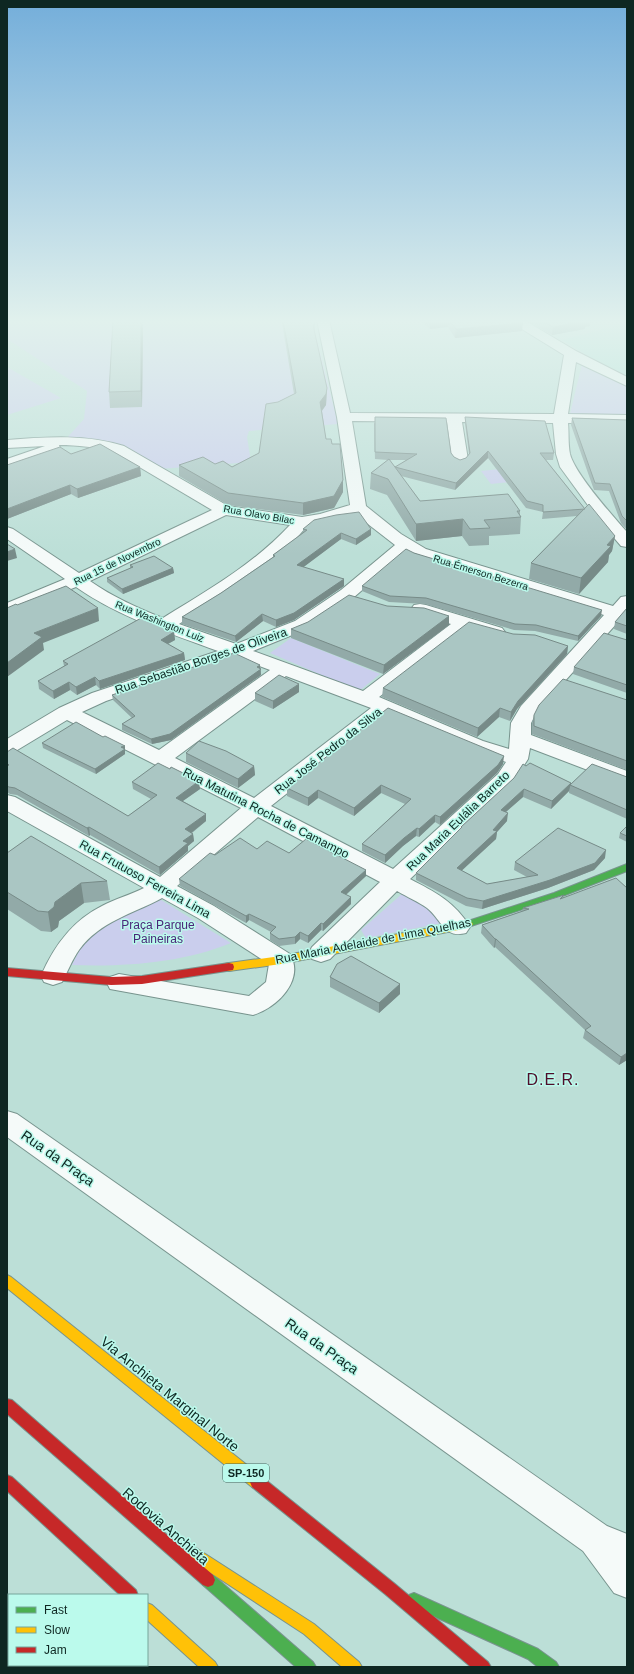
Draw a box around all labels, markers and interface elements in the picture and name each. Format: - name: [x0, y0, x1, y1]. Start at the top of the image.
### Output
- street label: Rua Olavo Bilac: [223, 503, 295, 526]
- street label: Rua 15 de Novembro: [72, 535, 163, 587]
- street label: Rua Émerson Bezerra: [432, 552, 530, 592]
- street label: Rua Washington Luiz: [114, 599, 206, 644]
- street label: Rua Sebastião Borges de Oliveira: [113, 625, 289, 697]
- street label: Rua José Pedro da Silva: [272, 705, 385, 797]
- street label: Rua Matutina Rocha de Camampo: [181, 765, 352, 861]
- street label: Rua Maria Eulália Barreto: [404, 768, 513, 874]
- street label: Rua Frutuoso Ferreira Lima: [77, 837, 213, 921]
- street label: Rua Maria Adelaide de Lima Quelhas: [274, 915, 472, 967]
- park label: Praça Parque Paineiras: [121, 918, 195, 946]
- district label: D.E.R.: [526, 1071, 580, 1088]
- street label: Rua da Praça: [18, 1127, 98, 1189]
- street label: Rua da Praça: [282, 1315, 362, 1377]
- street label: Via Anchieta Marginal Norte: [98, 1333, 243, 1455]
- road number: SP-150: [223, 1464, 269, 1482]
- street label: Rodovia Anchieta: [120, 1484, 213, 1568]
- legend: [8, 1594, 148, 1666]
- text: Fast: [44, 1603, 68, 1617]
- text: Slow: [44, 1623, 70, 1637]
- text: Jam: [44, 1643, 67, 1657]

